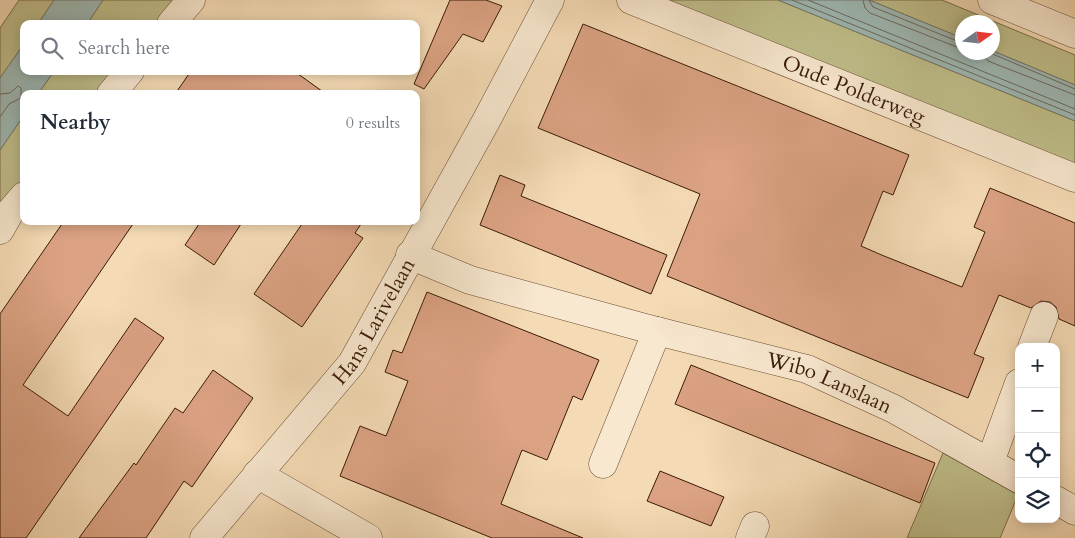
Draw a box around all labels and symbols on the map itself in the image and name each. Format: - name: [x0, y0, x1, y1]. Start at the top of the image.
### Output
- north arrow: [955, 15, 1000, 60]
- street label: Oude Polderweg: [778, 48, 930, 131]
- street label: Hans Larivelaan: [325, 253, 422, 391]
- street label: Wibo Lanslaan: [762, 345, 897, 421]

